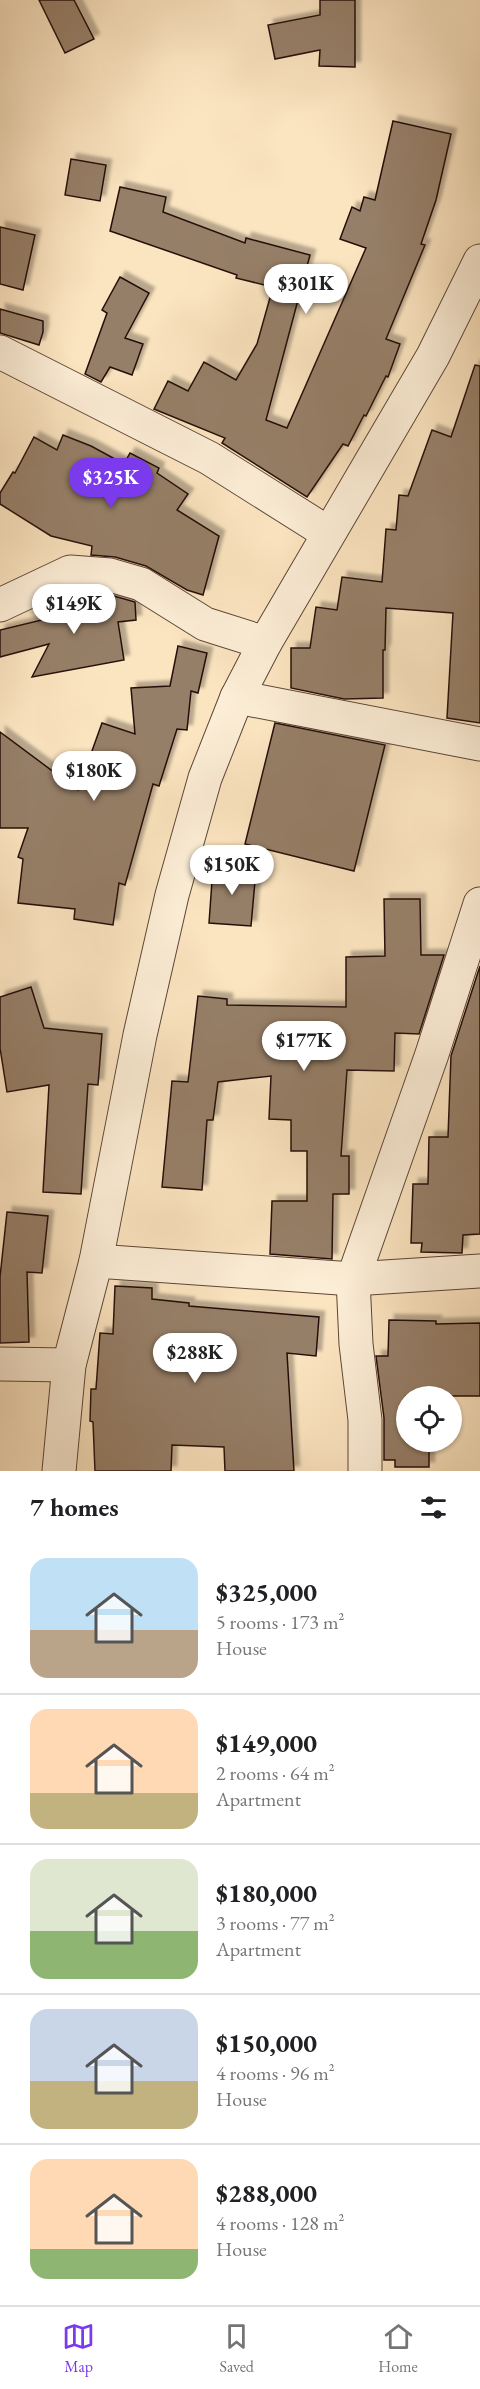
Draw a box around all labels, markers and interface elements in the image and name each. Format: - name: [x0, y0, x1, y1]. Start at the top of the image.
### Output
- pin: $301K: [264, 264, 348, 315]
- text: $301K: [278, 270, 334, 296]
- pin: $325K: [69, 458, 153, 509]
- text: $325K: [83, 464, 139, 490]
- pin: $149K: [32, 584, 116, 635]
- text: $149K: [46, 590, 102, 616]
- pin: $180K: [52, 751, 136, 802]
- text: $180K: [66, 757, 122, 783]
- pin: $150K: [190, 845, 274, 896]
- text: $150K: [204, 851, 260, 877]
- pin: $177K: [262, 1021, 346, 1072]
- text: $177K: [276, 1027, 332, 1053]
- pin: $288K: [153, 1333, 237, 1384]
- text: $288K: [167, 1339, 223, 1365]
- map controls: [396, 1386, 462, 1452]
- button: locate: [396, 1386, 462, 1452]
- text: 7 homes: [30, 1490, 119, 1524]
- icon: filters: [417, 1491, 450, 1524]
- text: $325,000: [216, 1575, 317, 1609]
- icon: home: [78, 1582, 150, 1654]
- text: 5 rooms · 173 m²: [216, 1609, 344, 1635]
- text: House: [216, 1635, 267, 1661]
- text: $149,000: [216, 1726, 317, 1760]
- icon: home: [78, 1733, 150, 1805]
- text: 2 rooms · 64 m²: [216, 1760, 335, 1786]
- text: Apartment: [216, 1786, 301, 1812]
- text: $180,000: [216, 1876, 317, 1910]
- icon: home: [78, 1883, 150, 1955]
- text: 3 rooms · 77 m²: [216, 1910, 335, 1936]
- text: Apartment: [216, 1936, 301, 1962]
- text: $150,000: [216, 2026, 317, 2060]
- icon: home: [78, 2033, 150, 2105]
- text: 4 rooms · 96 m²: [216, 2060, 335, 2086]
- text: House: [216, 2086, 267, 2112]
- text: $288,000: [216, 2176, 317, 2210]
- icon: home: [78, 2183, 150, 2255]
- text: 4 rooms · 128 m²: [216, 2210, 344, 2236]
- text: House: [216, 2236, 267, 2262]
- tab: Map: [62, 2320, 95, 2377]
- tab: Saved: [220, 2320, 254, 2377]
- tab: Home: [378, 2320, 418, 2377]

